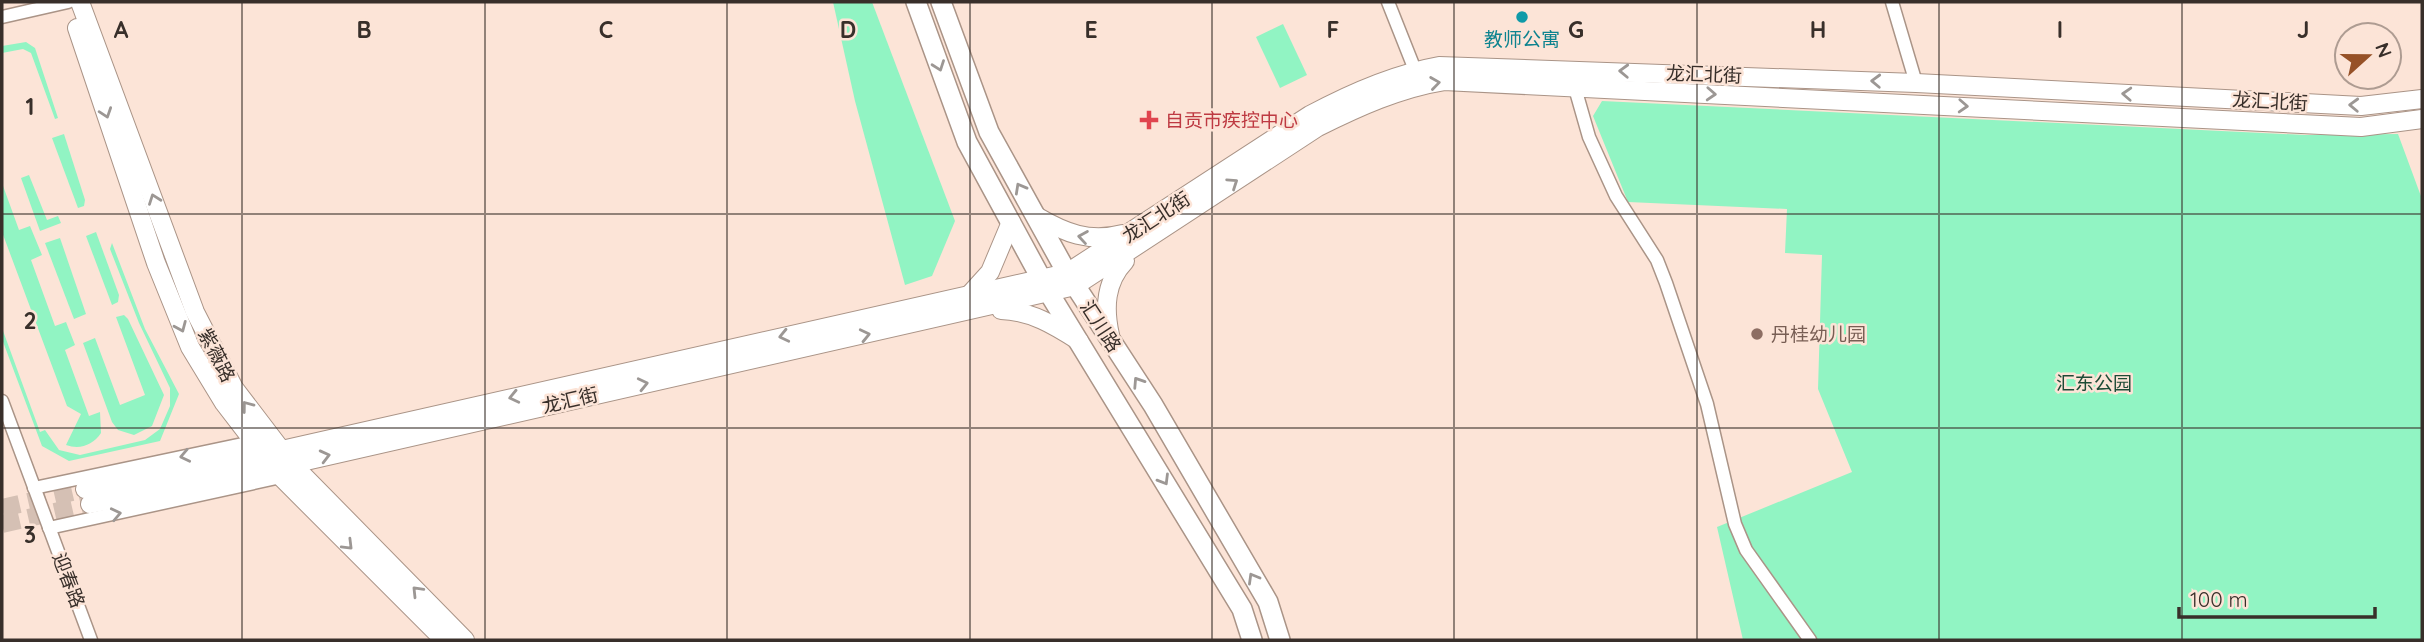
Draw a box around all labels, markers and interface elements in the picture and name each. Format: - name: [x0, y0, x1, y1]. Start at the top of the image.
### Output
- marker: 教师公寓: [1514, 9, 1530, 25]
- text: A: [114, 15, 129, 44]
- text: B: [356, 15, 372, 44]
- text: C: [599, 15, 613, 44]
- text: D: [840, 15, 856, 44]
- text: E: [1084, 15, 1098, 44]
- text: F: [1327, 15, 1339, 44]
- text: G: [1568, 15, 1584, 44]
- text: H: [1810, 15, 1826, 44]
- text: I: [2057, 15, 2063, 44]
- text: J: [2297, 15, 2309, 44]
- north arrow: [2333, 21, 2403, 91]
- place label: 教师公寓: [1484, 27, 1560, 51]
- text: N: [2370, 39, 2398, 61]
- one-way arrow: [930, 60, 944, 72]
- street label: 龙汇北街: [1666, 61, 1742, 87]
- one-way arrow: [1618, 64, 1629, 79]
- one-way arrow: [1870, 74, 1881, 89]
- one-way arrow: [1429, 76, 1441, 91]
- one-way arrow: [2121, 86, 2132, 101]
- one-way arrow: [1706, 87, 1717, 102]
- street label: 龙汇北街: [2231, 87, 2309, 115]
- text: 1: [26, 92, 34, 121]
- one-way arrow: [2349, 97, 2359, 113]
- one-way arrow: [1957, 99, 1968, 114]
- one-way arrow: [98, 106, 112, 119]
- place label: 自贡市疾控中心: [1165, 108, 1298, 132]
- marker: 自贡市疾控中心: [1139, 110, 1159, 130]
- one-way arrow: [1225, 179, 1238, 192]
- one-way arrow: [1015, 182, 1028, 195]
- street label: 龙汇北街: [1118, 186, 1194, 248]
- one-way arrow: [148, 194, 162, 206]
- one-way arrow: [1077, 230, 1088, 245]
- street label: 汇川路: [1075, 296, 1127, 356]
- text: 2: [23, 306, 37, 335]
- one-way arrow: [173, 321, 187, 333]
- place label: 丹桂幼儿园: [1771, 322, 1866, 346]
- street label: 紫薇路: [193, 324, 241, 386]
- marker: 丹桂幼儿园: [1749, 326, 1765, 342]
- one-way arrow: [778, 327, 790, 342]
- one-way arrow: [859, 328, 871, 343]
- park label: 汇东公园: [2056, 371, 2132, 395]
- one-way arrow: [1134, 377, 1146, 390]
- one-way arrow: [637, 378, 649, 393]
- street label: 龙汇街: [540, 382, 600, 418]
- one-way arrow: [508, 389, 520, 403]
- one-way arrow: [243, 401, 255, 414]
- one-way arrow: [179, 448, 191, 463]
- one-way arrow: [319, 450, 331, 464]
- one-way arrow: [1156, 472, 1169, 485]
- one-way arrow: [110, 507, 122, 522]
- text: 3: [24, 520, 36, 549]
- one-way arrow: [340, 537, 353, 550]
- street label: 迎春路: [48, 549, 90, 611]
- one-way arrow: [1249, 572, 1262, 585]
- scale bar: [2179, 576, 2375, 620]
- text: 100 m: [2190, 586, 2248, 612]
- one-way arrow: [412, 587, 425, 600]

